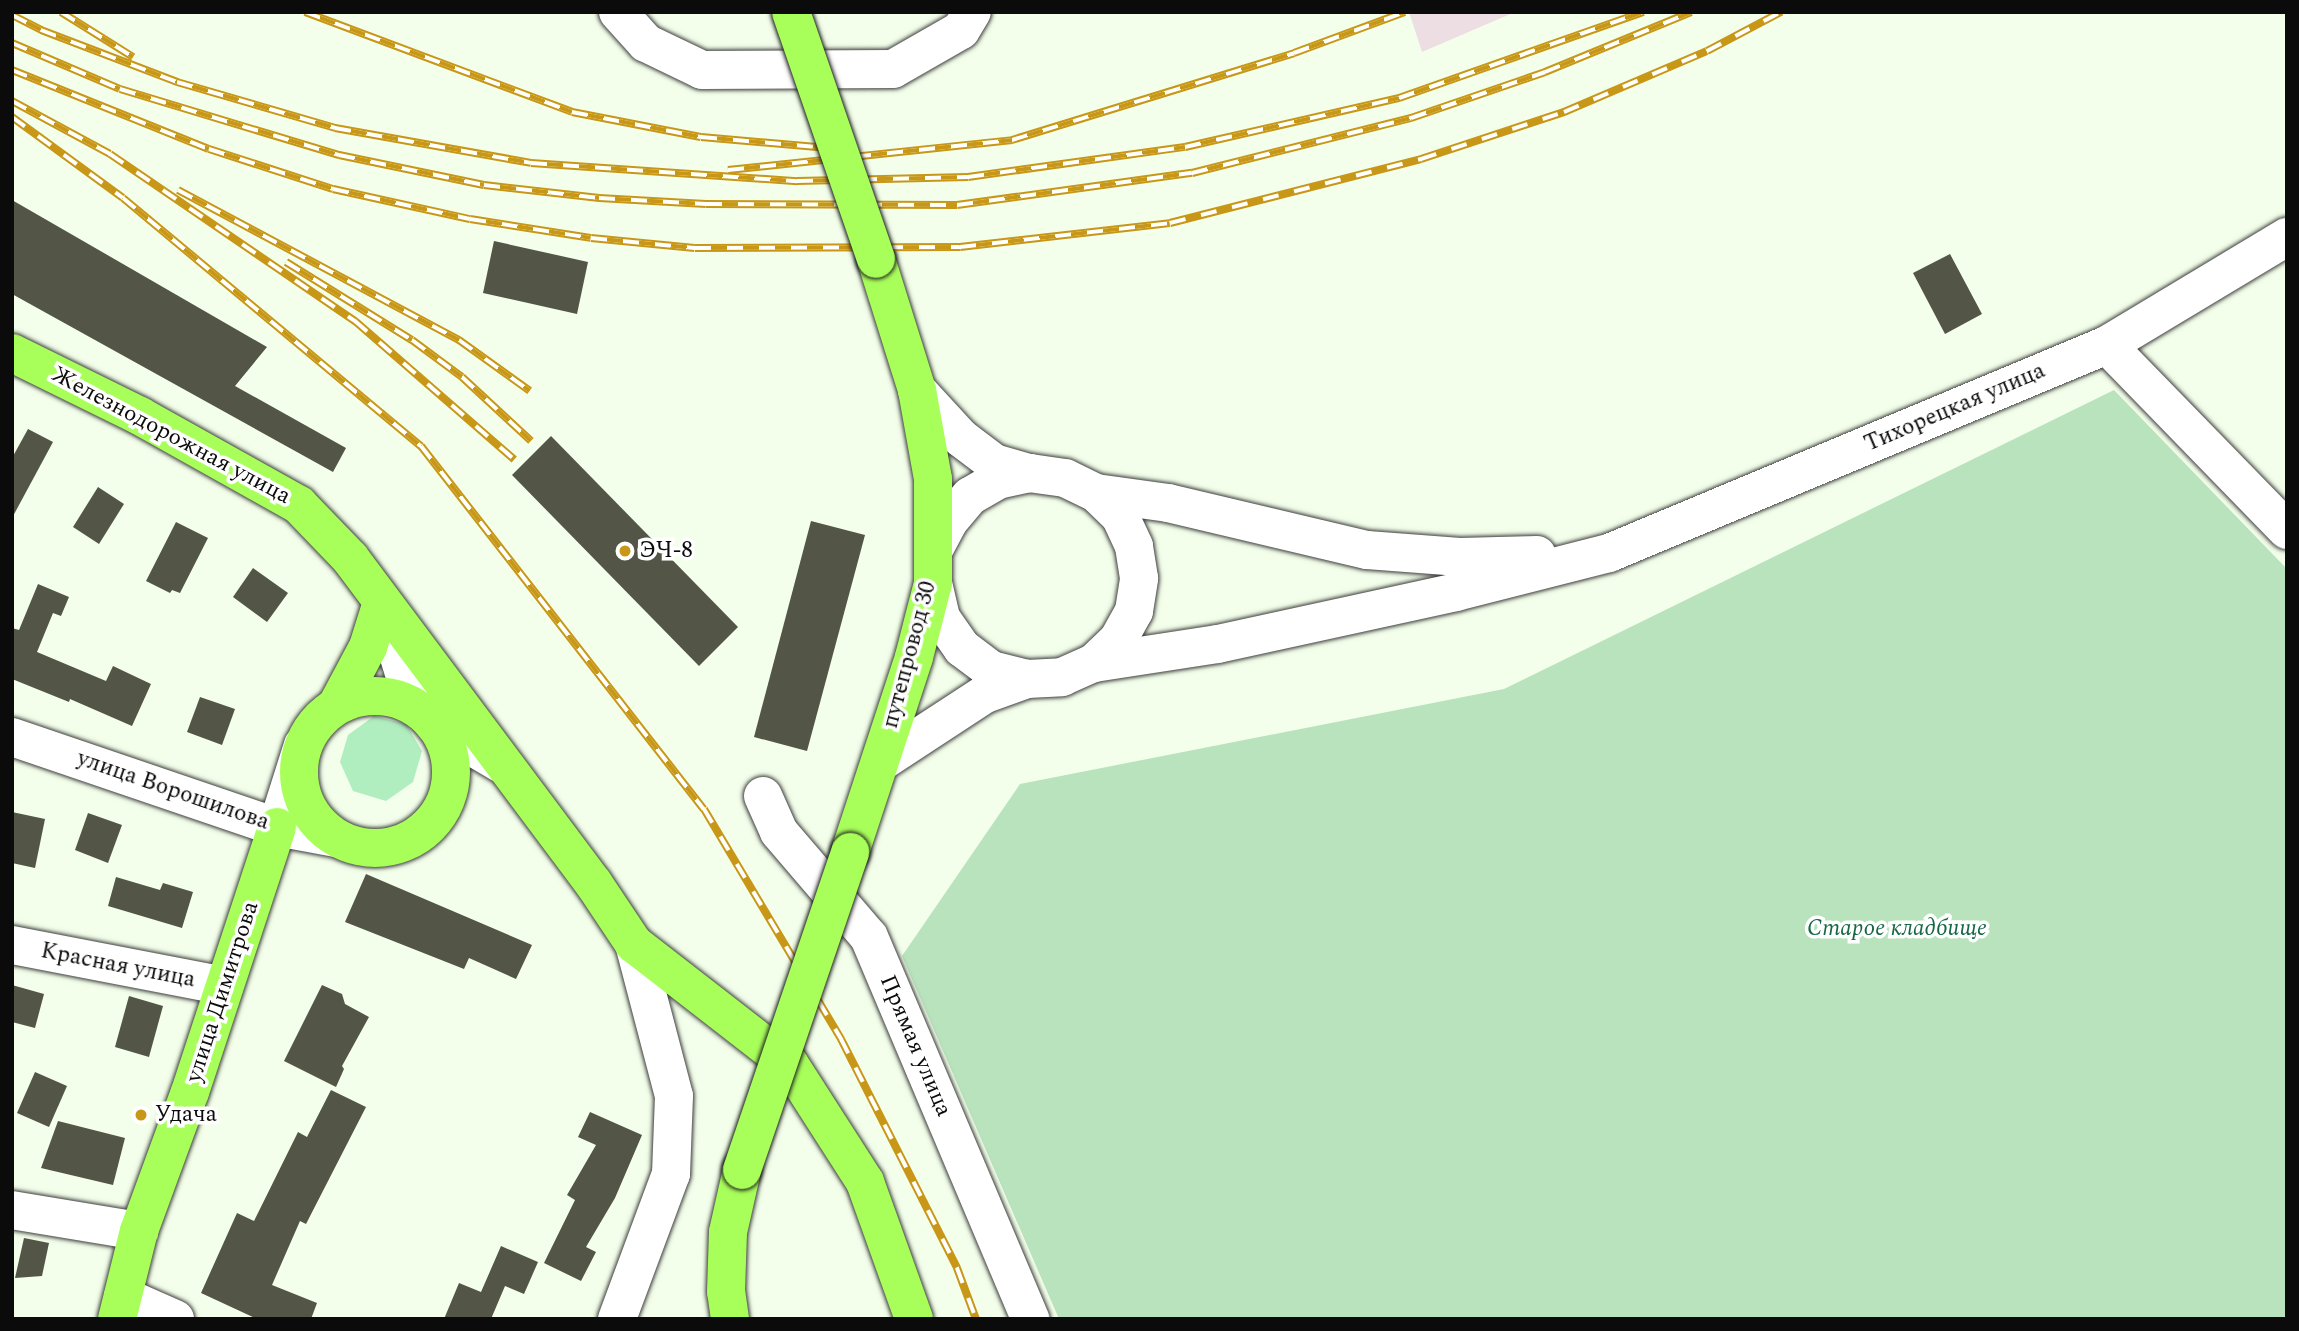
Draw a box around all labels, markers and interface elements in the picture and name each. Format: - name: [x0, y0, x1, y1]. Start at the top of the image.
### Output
- street label: Тихорецкая улица: [1860, 357, 2050, 459]
- street label: Железнодорожная улица: [47, 361, 295, 511]
- place label: ЭЧ-8: [639, 537, 693, 565]
- marker: ЭЧ-8: [617, 543, 633, 559]
- street label: путепровод 30: [877, 579, 943, 731]
- street label: улица Ворошилова: [73, 745, 273, 837]
- street label: улица Димитрова: [181, 898, 265, 1086]
- park label: Старое кладбище: [1807, 915, 1987, 943]
- street label: Красная улица: [38, 937, 198, 995]
- street label: Прямая улица: [873, 971, 957, 1121]
- place label: Удача: [155, 1101, 217, 1129]
- marker: Удача: [133, 1107, 149, 1123]

